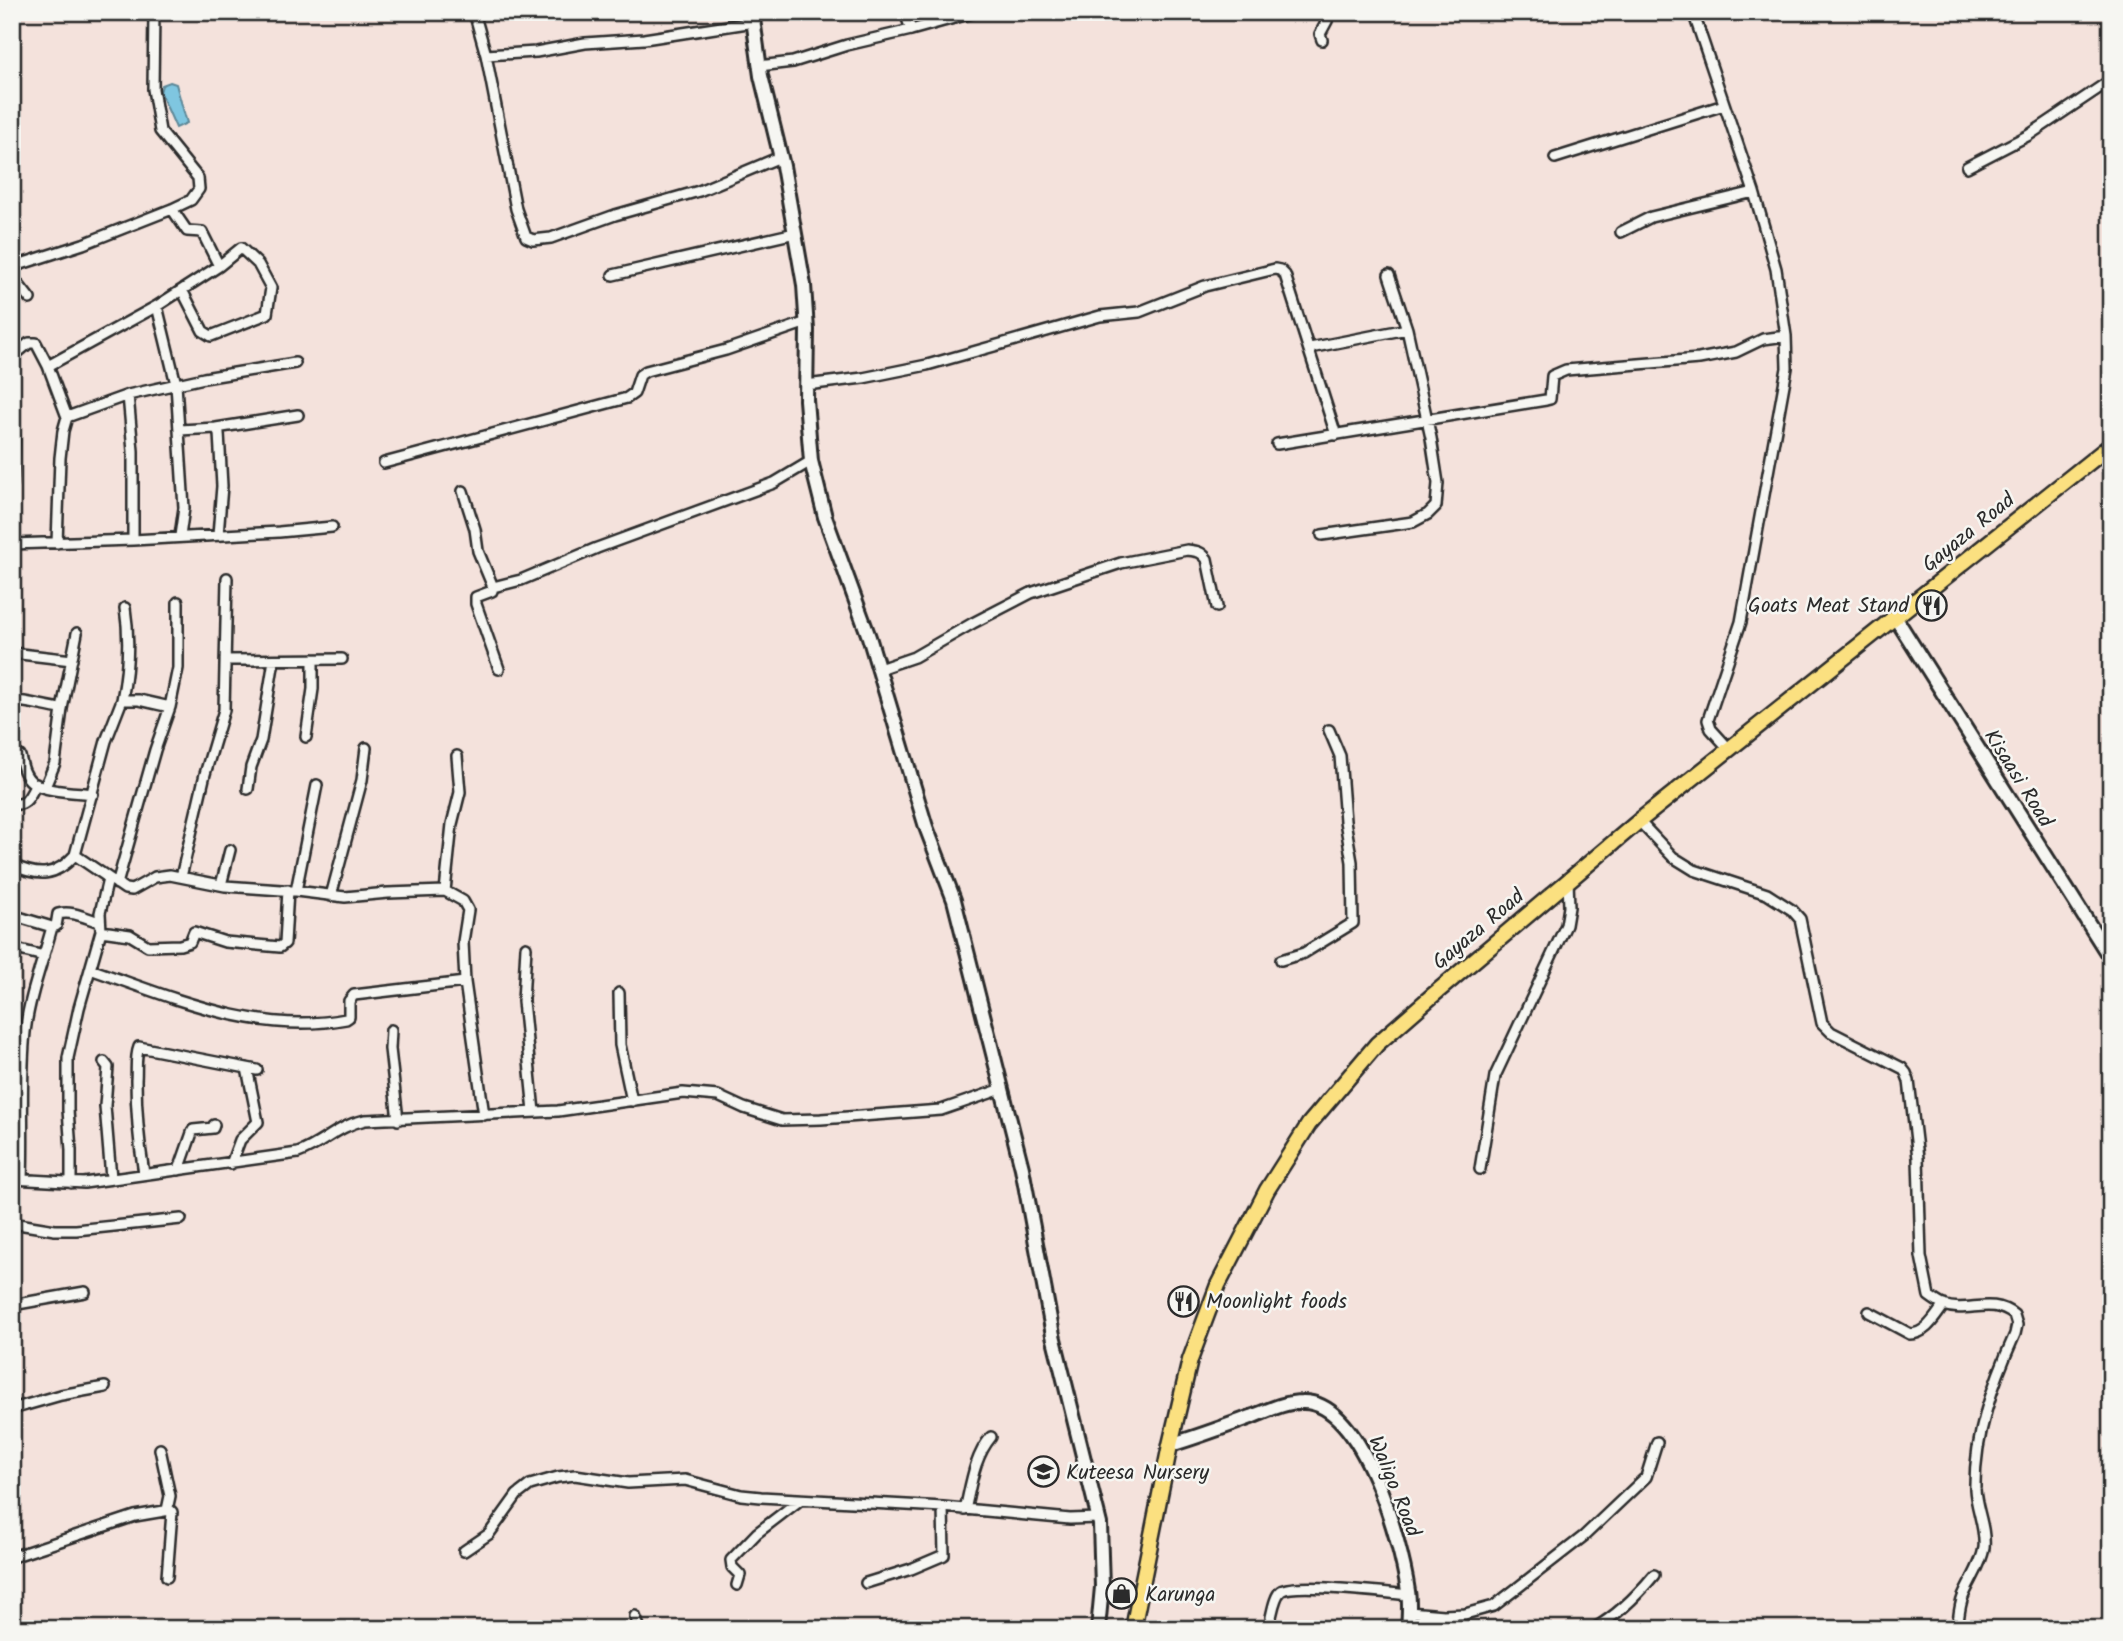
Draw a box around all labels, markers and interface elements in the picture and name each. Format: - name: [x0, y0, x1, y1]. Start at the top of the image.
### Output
- street label: Gayaza Road: [1915, 485, 2023, 581]
- restaurant icon: Goats Meat Stand: [1915, 588, 1949, 622]
- place label: Goats Meat Stand: [1748, 590, 1910, 623]
- street label: Kisaasi Road: [1974, 723, 2061, 835]
- street label: Gayaza Road: [1425, 881, 1533, 979]
- restaurant icon: Moonlight foods: [1166, 1284, 1200, 1318]
- place label: Moonlight foods: [1206, 1286, 1347, 1319]
- street label: Waligo Road: [1358, 1431, 1429, 1543]
- school or university icon: Kuteesa Nursery: [1026, 1455, 1060, 1489]
- place label: Kuteesa Nursery: [1066, 1457, 1209, 1490]
- shop icon: Karunga: [1105, 1577, 1139, 1611]
- place label: Karunga: [1145, 1579, 1215, 1612]

